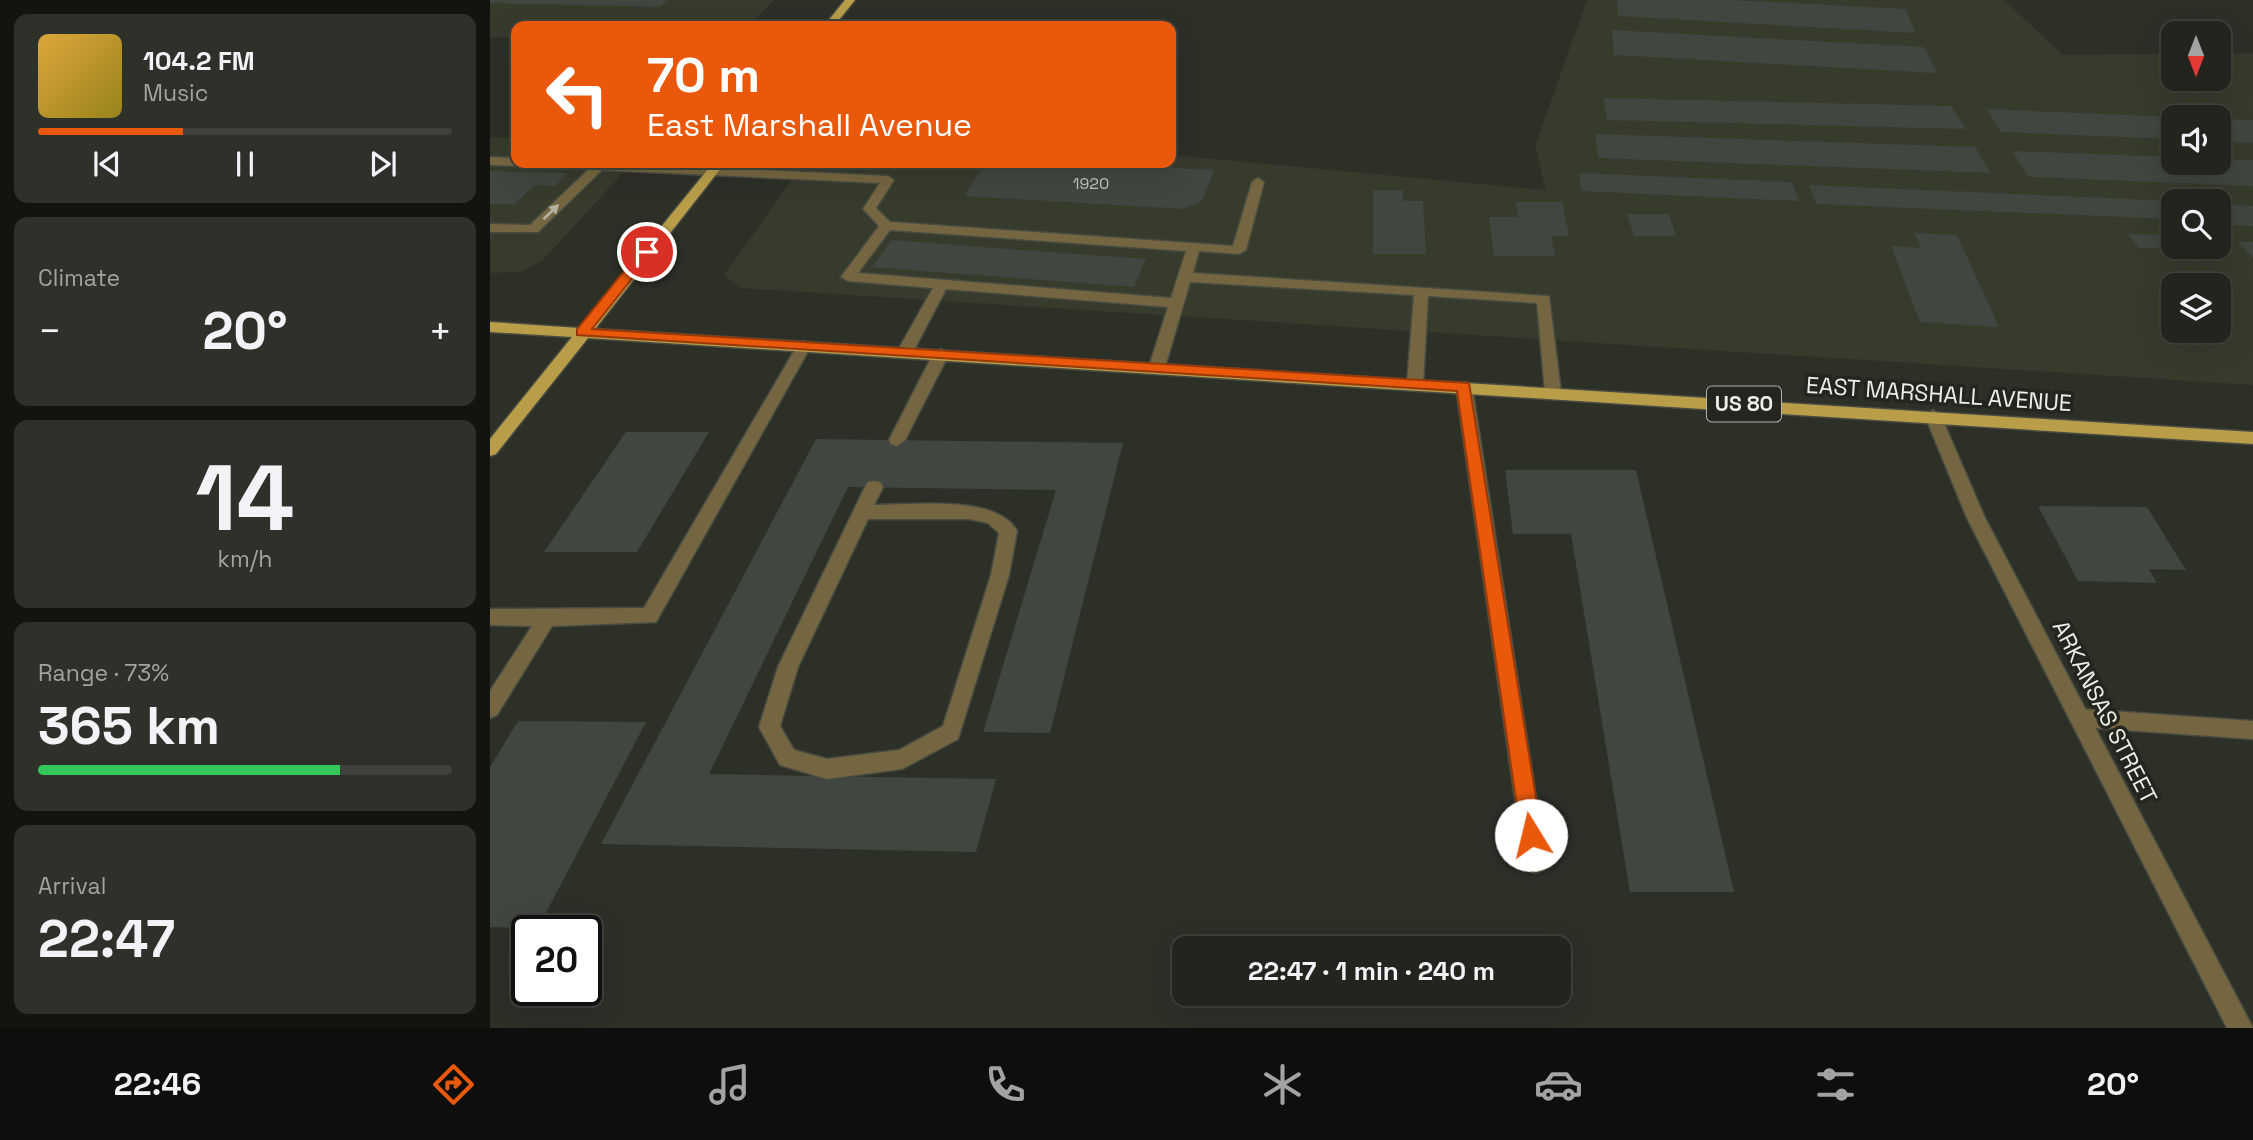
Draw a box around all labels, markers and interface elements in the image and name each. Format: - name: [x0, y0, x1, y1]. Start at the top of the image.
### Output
- north arrow: [2161, 21, 2231, 91]
- map controls: [2161, 21, 2231, 343]
- text: 104.2 FM: [143, 44, 255, 78]
- text: 70 m: [647, 44, 760, 106]
- icon: left: [532, 49, 623, 140]
- text: Music: [143, 78, 208, 108]
- text: East Marshall Avenue: [647, 105, 972, 145]
- button: sound: [2161, 105, 2231, 175]
- icon: previous: [88, 145, 126, 183]
- icon: pause: [226, 145, 264, 183]
- icon: next: [364, 145, 402, 183]
- house number: 1920: [1073, 173, 1109, 194]
- button: search: [2161, 189, 2231, 259]
- one-way arrow: [542, 205, 559, 221]
- pin: [617, 222, 677, 282]
- icon: arrive: [628, 233, 666, 271]
- text: Climate: [38, 263, 120, 293]
- button: layers: [2161, 273, 2231, 343]
- text: 20°: [202, 298, 288, 364]
- text: −: [38, 307, 62, 355]
- text: +: [428, 307, 452, 355]
- street label: EAST MARSHALL AVENUE: [1805, 370, 2073, 418]
- road number: US 80: [1707, 386, 1781, 422]
- text: 14: [195, 440, 295, 557]
- text: km/h: [218, 544, 272, 574]
- street label: ARKANSAS STREET: [2046, 615, 2164, 809]
- text: Range · 73%: [38, 658, 169, 688]
- text: 365 km: [38, 693, 220, 759]
- position arrow: [1494, 798, 1568, 872]
- text: Arrival: [38, 871, 106, 901]
- text: 22:47: [38, 906, 175, 972]
- speed limit sign: 20: [511, 915, 602, 1006]
- text: 22:47 · 1 min · 240 m: [1248, 954, 1495, 988]
- icon: directions: [429, 1060, 478, 1109]
- icon: music: [705, 1060, 754, 1109]
- icon: phone: [981, 1060, 1030, 1109]
- icon: climate: [1258, 1060, 1307, 1109]
- icon: car: [1534, 1060, 1583, 1109]
- icon: filters: [1811, 1060, 1860, 1109]
- text: 22:46: [114, 1064, 201, 1104]
- text: 20°: [2087, 1064, 2139, 1104]

